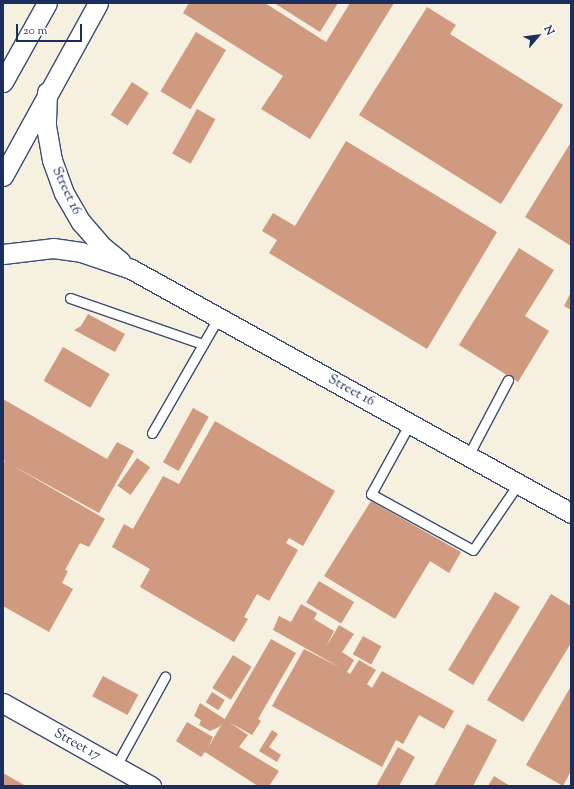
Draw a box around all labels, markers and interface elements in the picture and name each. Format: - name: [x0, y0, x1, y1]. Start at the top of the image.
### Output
- scale bar: [18, 16, 84, 42]
- north arrow: [518, 16, 558, 56]
- text: 20 m: [23, 22, 47, 40]
- text: N: [539, 23, 558, 38]
- street label: Street 16: [48, 164, 84, 218]
- street label: Street 16: [325, 371, 377, 411]
- street label: Street 17: [51, 725, 103, 765]

